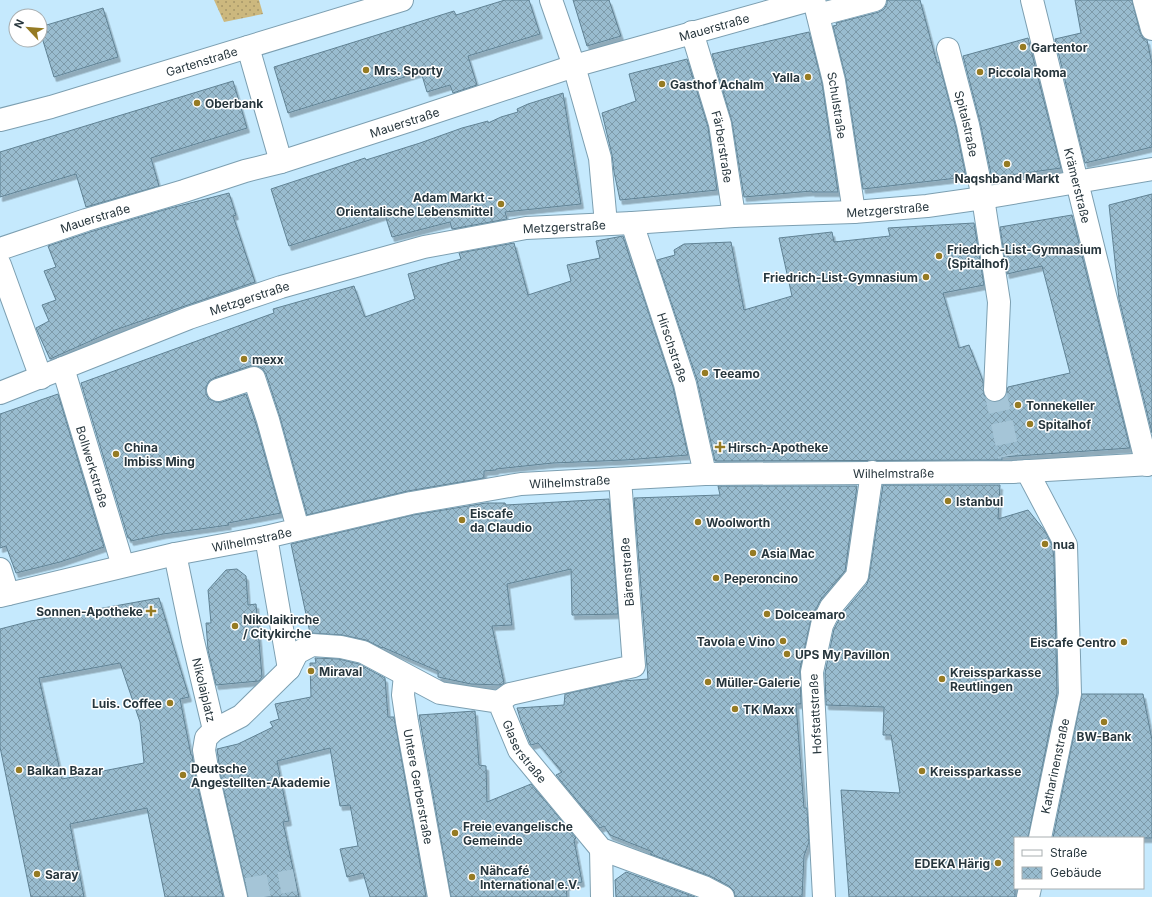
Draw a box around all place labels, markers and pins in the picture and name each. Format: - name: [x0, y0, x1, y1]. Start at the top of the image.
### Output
- place label: Gartentor: [1031, 40, 1088, 55]
- marker: Gartentor: [1018, 42, 1028, 52]
- place label: Mrs. Sporty: [374, 63, 444, 78]
- marker: Mrs. Sporty: [361, 65, 371, 75]
- place label: Piccola Roma: [988, 65, 1067, 80]
- marker: Piccola Roma: [975, 67, 985, 77]
- place label: Yalla: [772, 70, 800, 85]
- marker: Yalla: [803, 72, 813, 82]
- place label: Gasthof Achalm: [670, 77, 764, 92]
- marker: Gasthof Achalm: [657, 79, 667, 89]
- place label: Oberbank: [205, 96, 263, 111]
- marker: Oberbank: [192, 98, 202, 108]
- marker: Naqshband Markt: [1002, 159, 1012, 169]
- place label: Naqshband Markt: [955, 171, 1060, 186]
- place label: Adam Markt - Orientalische Lebensmittel: [336, 190, 493, 219]
- marker: Adam Markt - Orientalische Lebensmittel: [496, 199, 506, 209]
- place label: Friedrich-List-Gymnasium (Spitalhof): [947, 242, 1102, 271]
- marker: Friedrich-List-Gymnasium (Spitalhof): [934, 251, 944, 261]
- place label: Friedrich-List-Gymnasium: [763, 270, 918, 285]
- marker: Friedrich-List-Gymnasium: [921, 272, 931, 282]
- place label: mexx: [252, 352, 284, 367]
- marker: mexx: [239, 354, 249, 364]
- place label: Teeamo: [713, 366, 760, 381]
- marker: Teeamo: [700, 368, 710, 378]
- place label: Tonnekeller: [1026, 398, 1095, 413]
- marker: Tonnekeller: [1013, 400, 1023, 410]
- place label: Spitalhof: [1038, 417, 1091, 432]
- marker: Spitalhof: [1025, 419, 1035, 429]
- place label: China Imbiss Ming: [124, 440, 195, 469]
- place label: Hirsch-Apotheke: [728, 440, 828, 455]
- marker: Hirsch-Apotheke: [715, 442, 725, 452]
- marker: China Imbiss Ming: [111, 449, 121, 459]
- place label: Istanbul: [956, 494, 1003, 509]
- marker: Istanbul: [943, 496, 953, 506]
- place label: Eiscafe da Claudio: [470, 506, 532, 535]
- marker: Eiscafe da Claudio: [457, 515, 467, 525]
- place label: Woolworth: [706, 515, 770, 530]
- marker: Woolworth: [693, 517, 703, 527]
- place label: nua: [1053, 537, 1075, 552]
- marker: nua: [1040, 539, 1050, 549]
- place label: Asia Mac: [761, 546, 815, 561]
- marker: Asia Mac: [748, 548, 758, 558]
- place label: Peperoncino: [724, 571, 798, 586]
- marker: Peperoncino: [711, 573, 721, 583]
- place label: Sonnen-Apotheke: [36, 604, 143, 619]
- marker: Sonnen-Apotheke: [146, 606, 156, 616]
- place label: Dolceamaro: [775, 607, 845, 622]
- marker: Dolceamaro: [762, 609, 772, 619]
- place label: Nikolaikirche / Citykirche: [243, 612, 319, 641]
- marker: Nikolaikirche / Citykirche: [230, 621, 240, 631]
- place label: Tavola e Vino: [697, 634, 775, 649]
- place label: Eiscafe Centro: [1030, 635, 1116, 650]
- marker: Tavola e Vino: [778, 636, 788, 646]
- marker: Eiscafe Centro: [1119, 637, 1129, 647]
- place label: UPS My Pavillon: [795, 647, 890, 662]
- marker: UPS My Pavillon: [782, 649, 792, 659]
- place label: Miraval: [319, 664, 362, 679]
- place label: Kreissparkasse Reutlingen: [950, 665, 1041, 694]
- marker: Miraval: [306, 666, 316, 676]
- marker: Kreissparkasse Reutlingen: [937, 674, 947, 684]
- place label: Müller-Galerie: [716, 675, 800, 690]
- marker: Müller-Galerie: [703, 677, 713, 687]
- place label: Luis. Coffee: [92, 696, 162, 711]
- marker: Luis. Coffee: [165, 698, 175, 708]
- place label: TK Maxx: [743, 702, 795, 717]
- marker: TK Maxx: [730, 704, 740, 714]
- marker: BW-Bank: [1099, 717, 1109, 727]
- place label: BW-Bank: [1077, 729, 1131, 744]
- place label: Deutsche Angestellten-Akademie: [191, 761, 330, 790]
- place label: Balkan Bazar: [27, 763, 103, 778]
- place label: Kreissparkasse: [930, 764, 1021, 779]
- marker: Balkan Bazar: [14, 765, 24, 775]
- marker: Kreissparkasse: [917, 766, 927, 776]
- marker: Deutsche Angestellten-Akademie: [178, 770, 188, 780]
- place label: Freie evangelische Gemeinde: [463, 819, 573, 848]
- marker: Freie evangelische Gemeinde: [450, 828, 460, 838]
- place label: EDEKA Härig: [915, 856, 990, 871]
- marker: EDEKA Härig: [993, 858, 1003, 868]
- place label: Nähcafé International e.V.: [480, 863, 580, 892]
- place label: Saray: [45, 867, 79, 882]
- marker: Saray: [32, 869, 42, 879]
- marker: Nähcafé International e.V.: [467, 872, 477, 882]

